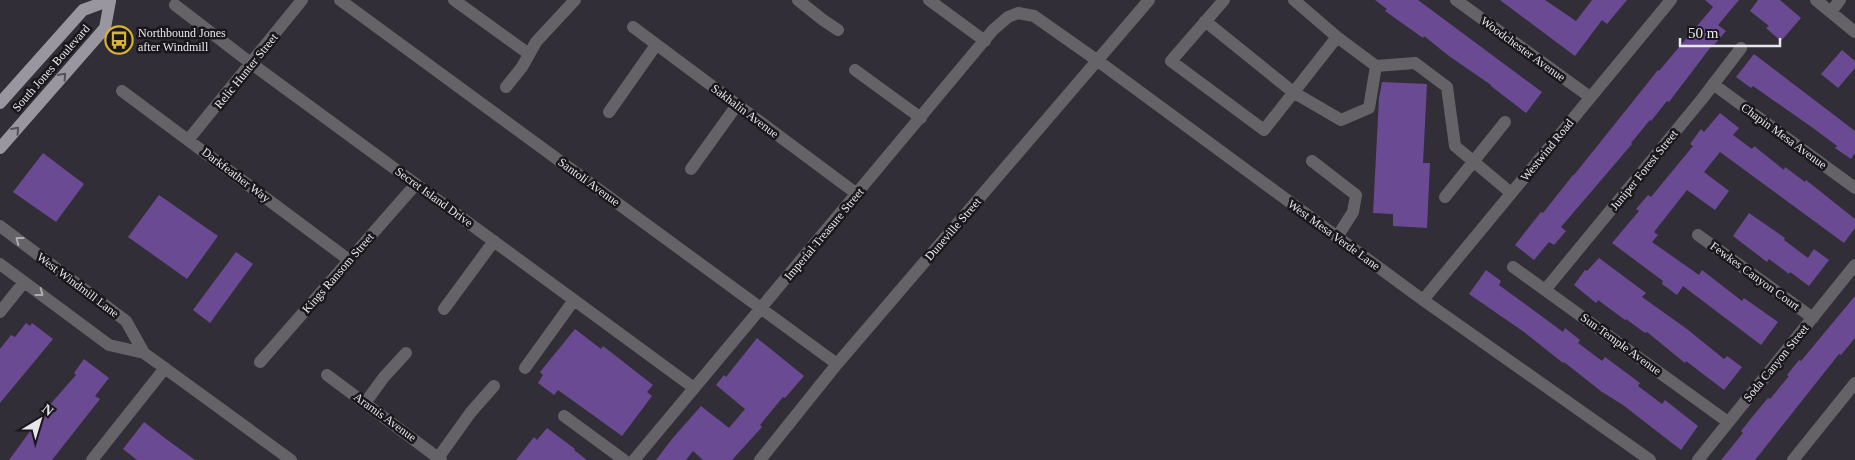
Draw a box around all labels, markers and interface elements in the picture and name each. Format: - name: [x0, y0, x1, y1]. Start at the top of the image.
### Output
- street label: Woodchester Avenue: [1478, 14, 1568, 84]
- scale bar: [1680, 15, 1780, 47]
- street label: South Jones Boulevard: [9, 22, 93, 114]
- bus stop icon: Northbound Jones after Windmill: [104, 25, 134, 55]
- text: 50 m: [1688, 25, 1719, 41]
- place label: Northbound Jones after Windmill: [138, 26, 226, 54]
- street label: Relic Hunter Street: [211, 30, 281, 111]
- one-way arrow: [58, 73, 66, 82]
- street label: Sakhalin Avenue: [709, 81, 781, 141]
- street label: Chapin Mesa Avenue: [1738, 100, 1830, 172]
- street label: Westwind Road: [1518, 116, 1576, 184]
- street label: Juniper Forest Street: [1607, 126, 1681, 213]
- one-way arrow: [10, 127, 19, 136]
- street label: Darkfeather Way: [199, 145, 273, 205]
- street label: Santoli Avenue: [555, 155, 623, 209]
- street label: Secret Island Drive: [392, 164, 476, 230]
- street label: Imperial Treasure Street: [781, 185, 867, 283]
- street label: Duneville Street: [922, 194, 984, 263]
- street label: West Mesa Verde Lane: [1285, 197, 1383, 273]
- street label: Kings Ransom Street: [299, 229, 377, 316]
- one-way arrow: [16, 238, 25, 246]
- street label: Fewkes Canyon Court: [1707, 239, 1803, 314]
- street label: West Windmill Lane: [34, 250, 122, 320]
- one-way arrow: [34, 287, 44, 296]
- street label: Sun Temple Avenue: [1578, 310, 1664, 378]
- street label: Soda Canyon Street: [1741, 321, 1812, 404]
- street label: Aramis Avenue: [351, 390, 419, 444]
- north arrow: [15, 395, 65, 445]
- text: N: [39, 401, 56, 419]

